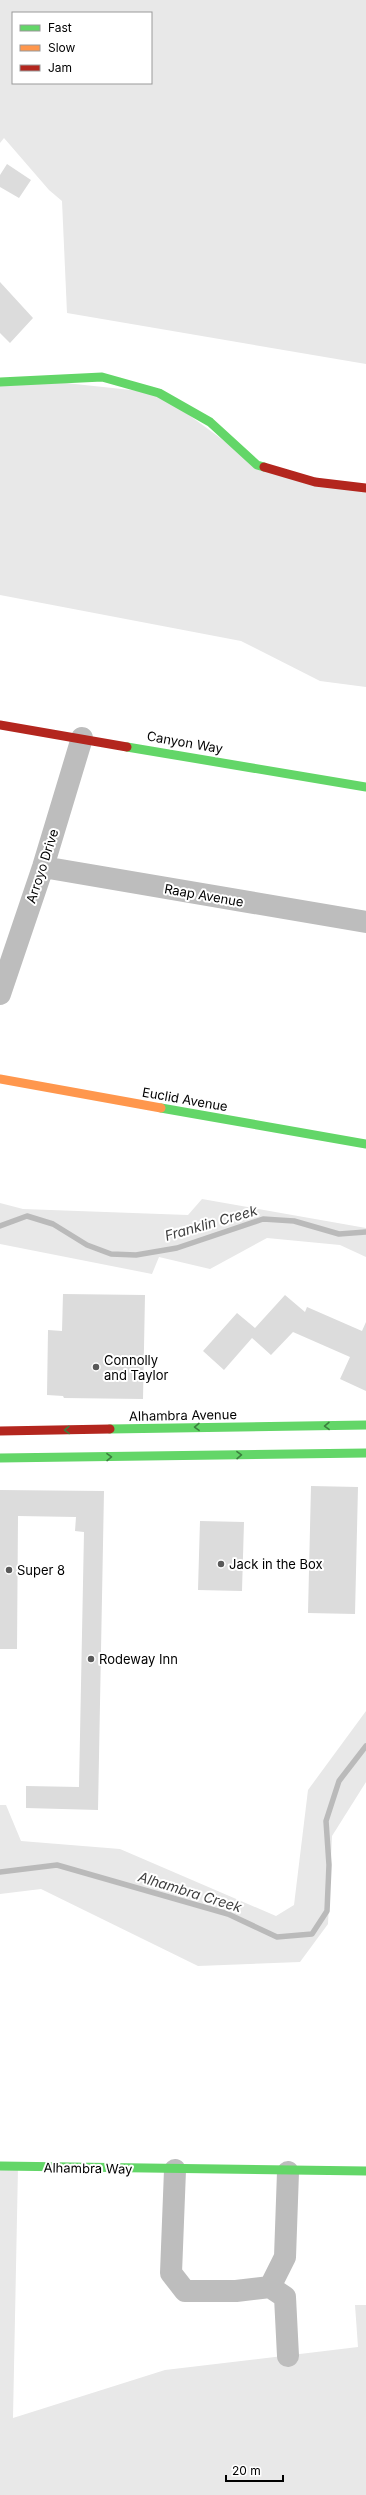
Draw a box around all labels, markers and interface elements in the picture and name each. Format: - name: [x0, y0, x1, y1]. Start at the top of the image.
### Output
- legend: [12, 12, 152, 84]
- text: Fast: [48, 20, 72, 35]
- text: Slow: [48, 40, 76, 55]
- text: Jam: [48, 60, 72, 75]
- street label: Canyon Way: [146, 727, 224, 757]
- street label: Arroyo Drive: [22, 827, 62, 905]
- street label: Raap Avenue: [163, 880, 245, 910]
- street label: Euclid Avenue: [141, 1084, 229, 1114]
- water label: Franklin Creek: [163, 1201, 259, 1244]
- place label: Connolly and Taylor: [104, 1352, 168, 1383]
- marker: Connolly and Taylor: [91, 1362, 101, 1372]
- street label: Alhambra Avenue: [129, 1406, 237, 1424]
- one-way arrow: [324, 1421, 330, 1430]
- one-way arrow: [194, 1423, 200, 1431]
- one-way arrow: [64, 1426, 70, 1434]
- one-way arrow: [236, 1450, 242, 1459]
- one-way arrow: [106, 1452, 112, 1461]
- place label: Jack in the Box: [229, 1556, 323, 1572]
- marker: Jack in the Box: [216, 1559, 226, 1569]
- place label: Super 8: [17, 1562, 65, 1578]
- marker: Super 8: [4, 1565, 14, 1575]
- place label: Rodeway Inn: [99, 1651, 178, 1667]
- marker: Rodeway Inn: [86, 1654, 96, 1664]
- water label: Alhambra Creek: [135, 1867, 244, 1915]
- street label: Alhambra Way: [43, 2159, 133, 2177]
- scale bar: [226, 2457, 283, 2483]
- text: 20 m: [232, 2463, 261, 2478]

